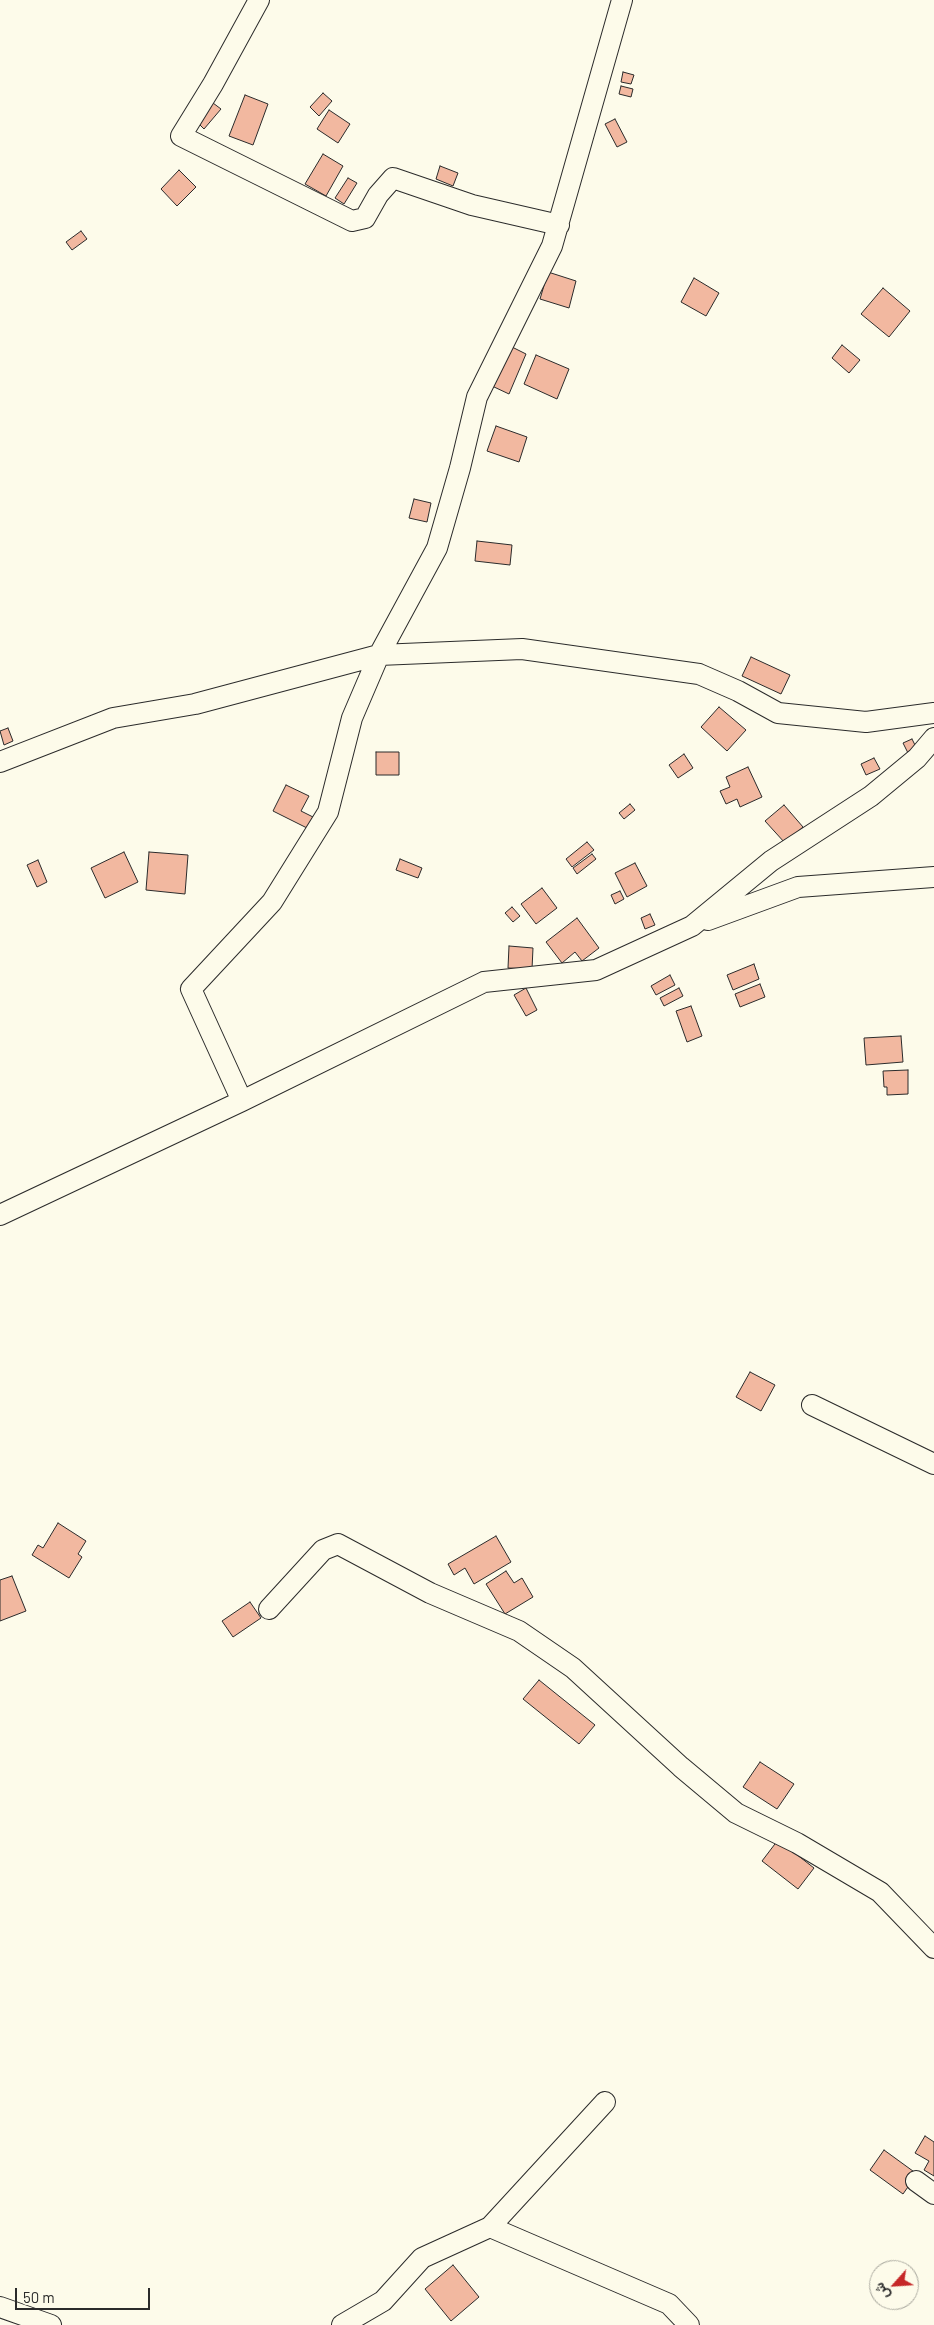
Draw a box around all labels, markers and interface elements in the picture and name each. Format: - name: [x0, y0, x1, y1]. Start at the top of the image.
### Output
- north arrow: [869, 2260, 919, 2310]
- scale bar: [18, 2278, 152, 2310]
- text: ش: [870, 2280, 892, 2303]
- text: 50 m: [23, 2288, 55, 2306]

